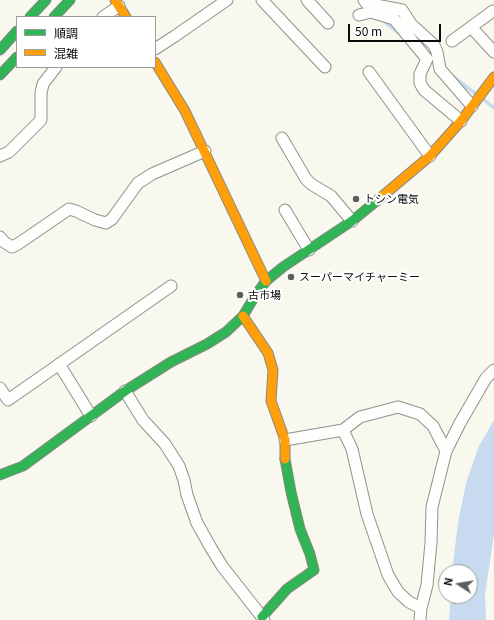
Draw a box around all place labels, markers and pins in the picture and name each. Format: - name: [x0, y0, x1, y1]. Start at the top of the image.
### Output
- place label: トシン電気: [364, 192, 419, 206]
- marker: トシン電気: [351, 194, 361, 204]
- place label: スーパーマイチャーミー: [299, 270, 420, 284]
- marker: スーパーマイチャーミー: [286, 272, 296, 282]
- place label: 古市場: [248, 288, 281, 302]
- marker: 古市場: [235, 290, 245, 300]

